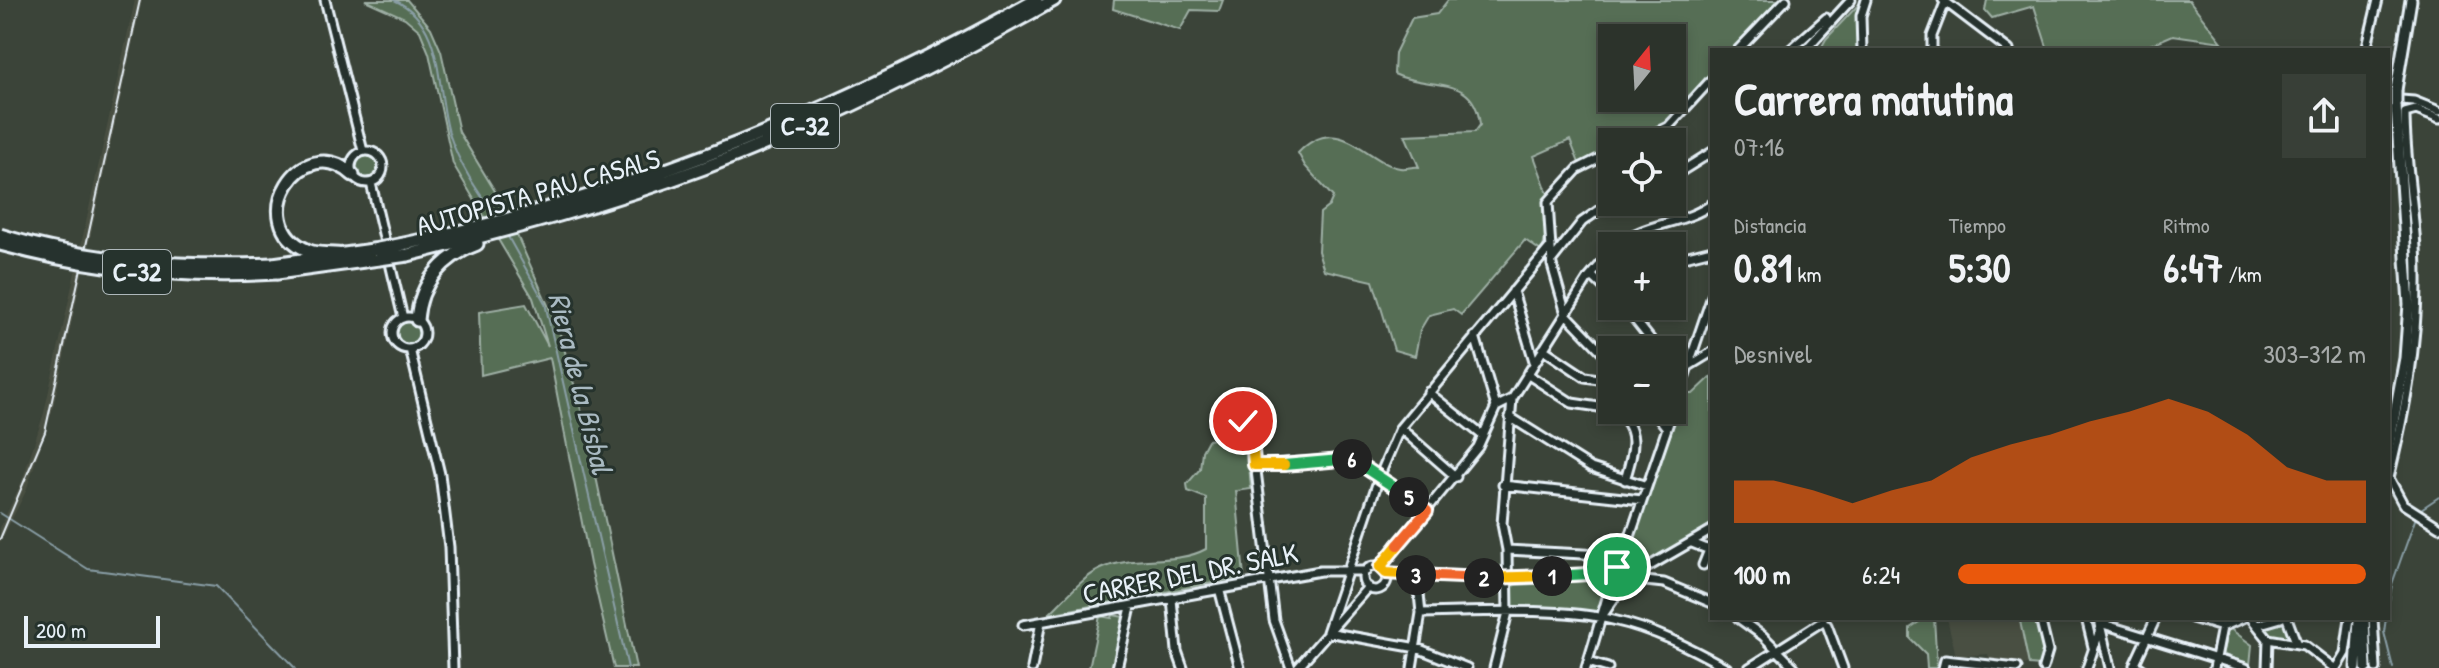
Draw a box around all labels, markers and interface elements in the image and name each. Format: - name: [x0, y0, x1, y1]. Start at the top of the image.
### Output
- north arrow: [1598, 24, 1686, 112]
- map controls: [1598, 24, 1686, 424]
- text: Carrera matutina: [1734, 69, 2013, 129]
- button: share: [2282, 74, 2366, 158]
- road number: C-32: [771, 104, 839, 148]
- button: locate: [1598, 128, 1686, 216]
- text: 07:16: [1734, 129, 1784, 164]
- street label: AUTOPISTA PAU CASALS: [412, 139, 664, 245]
- text: Distancia: [1734, 210, 1806, 240]
- text: Tiempo: [1949, 210, 2006, 240]
- text: Ritmo: [2163, 210, 2210, 240]
- button: +: [1598, 232, 1686, 320]
- text: 0.81: [1734, 240, 1792, 294]
- text: 5:30: [1949, 240, 2011, 294]
- text: 6:47: [2163, 240, 2223, 294]
- road number: C-32: [103, 250, 171, 294]
- text: km: [1792, 259, 1821, 289]
- text: /km: [2223, 259, 2262, 289]
- water label: Riera de la Bisbal: [539, 288, 623, 479]
- button: −: [1598, 336, 1686, 424]
- text: Desnivel: [1734, 336, 1812, 371]
- text: 303–312 m: [2263, 336, 2366, 371]
- pin: [1209, 387, 1277, 455]
- icon: check: [1221, 399, 1265, 443]
- pin: 6: [1332, 439, 1372, 479]
- text: 6: [1348, 444, 1356, 474]
- pin: 5: [1389, 477, 1429, 517]
- text: 5: [1404, 482, 1414, 512]
- street label: CARRER DEL DR. SALK: [1079, 533, 1301, 612]
- pin: [1583, 533, 1651, 601]
- icon: arrive: [1595, 545, 1639, 589]
- pin: 3: [1396, 555, 1436, 595]
- pin: 1: [1532, 556, 1572, 596]
- text: 100 m: [1734, 557, 1790, 592]
- text: 6:24: [1862, 557, 1900, 592]
- pin: 2: [1464, 558, 1504, 598]
- text: 3: [1411, 560, 1421, 590]
- text: 1: [1548, 561, 1556, 591]
- text: 2: [1479, 563, 1489, 593]
- scale bar: [24, 612, 160, 648]
- text: 200 m: [36, 615, 86, 645]

